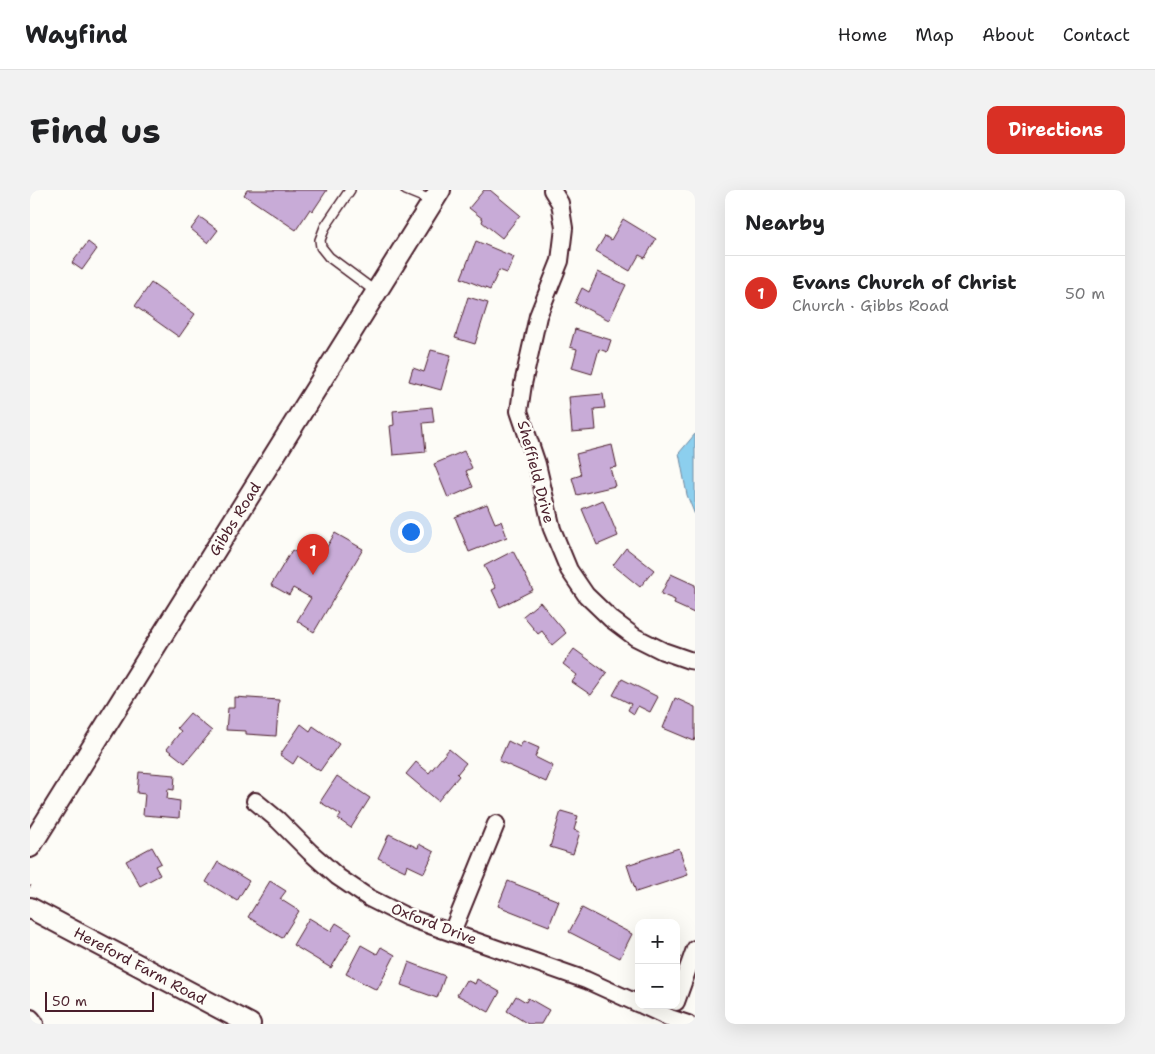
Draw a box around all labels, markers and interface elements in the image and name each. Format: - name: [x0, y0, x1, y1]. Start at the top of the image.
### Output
- text: Wayfind: [25, 19, 128, 51]
- text: Home: [838, 23, 887, 47]
- text: Map: [915, 23, 954, 47]
- text: About: [982, 23, 1035, 47]
- text: Contact: [1063, 23, 1130, 47]
- button: Directions: [987, 106, 1125, 154]
- text: Find us: [30, 107, 161, 154]
- text: Nearby: [745, 209, 825, 237]
- text: Evans Church of Christ: [792, 270, 1017, 295]
- text: 1: [757, 283, 765, 304]
- text: 50 m: [1065, 283, 1105, 304]
- text: Church · Gibbs Road: [792, 295, 949, 316]
- street label: Sheffield Drive: [513, 418, 559, 526]
- street label: Gibbs Road: [204, 478, 266, 560]
- your location: [398, 519, 424, 545]
- pin: 1: [297, 534, 329, 575]
- street label: Oxford Drive: [388, 898, 480, 950]
- map controls: [635, 919, 680, 1009]
- button: +: [635, 919, 680, 964]
- street label: Hereford Farm Road: [70, 923, 210, 1010]
- button: −: [635, 964, 680, 1009]
- scale bar: [45, 989, 154, 1012]
- text: 50 m: [52, 992, 87, 1010]

